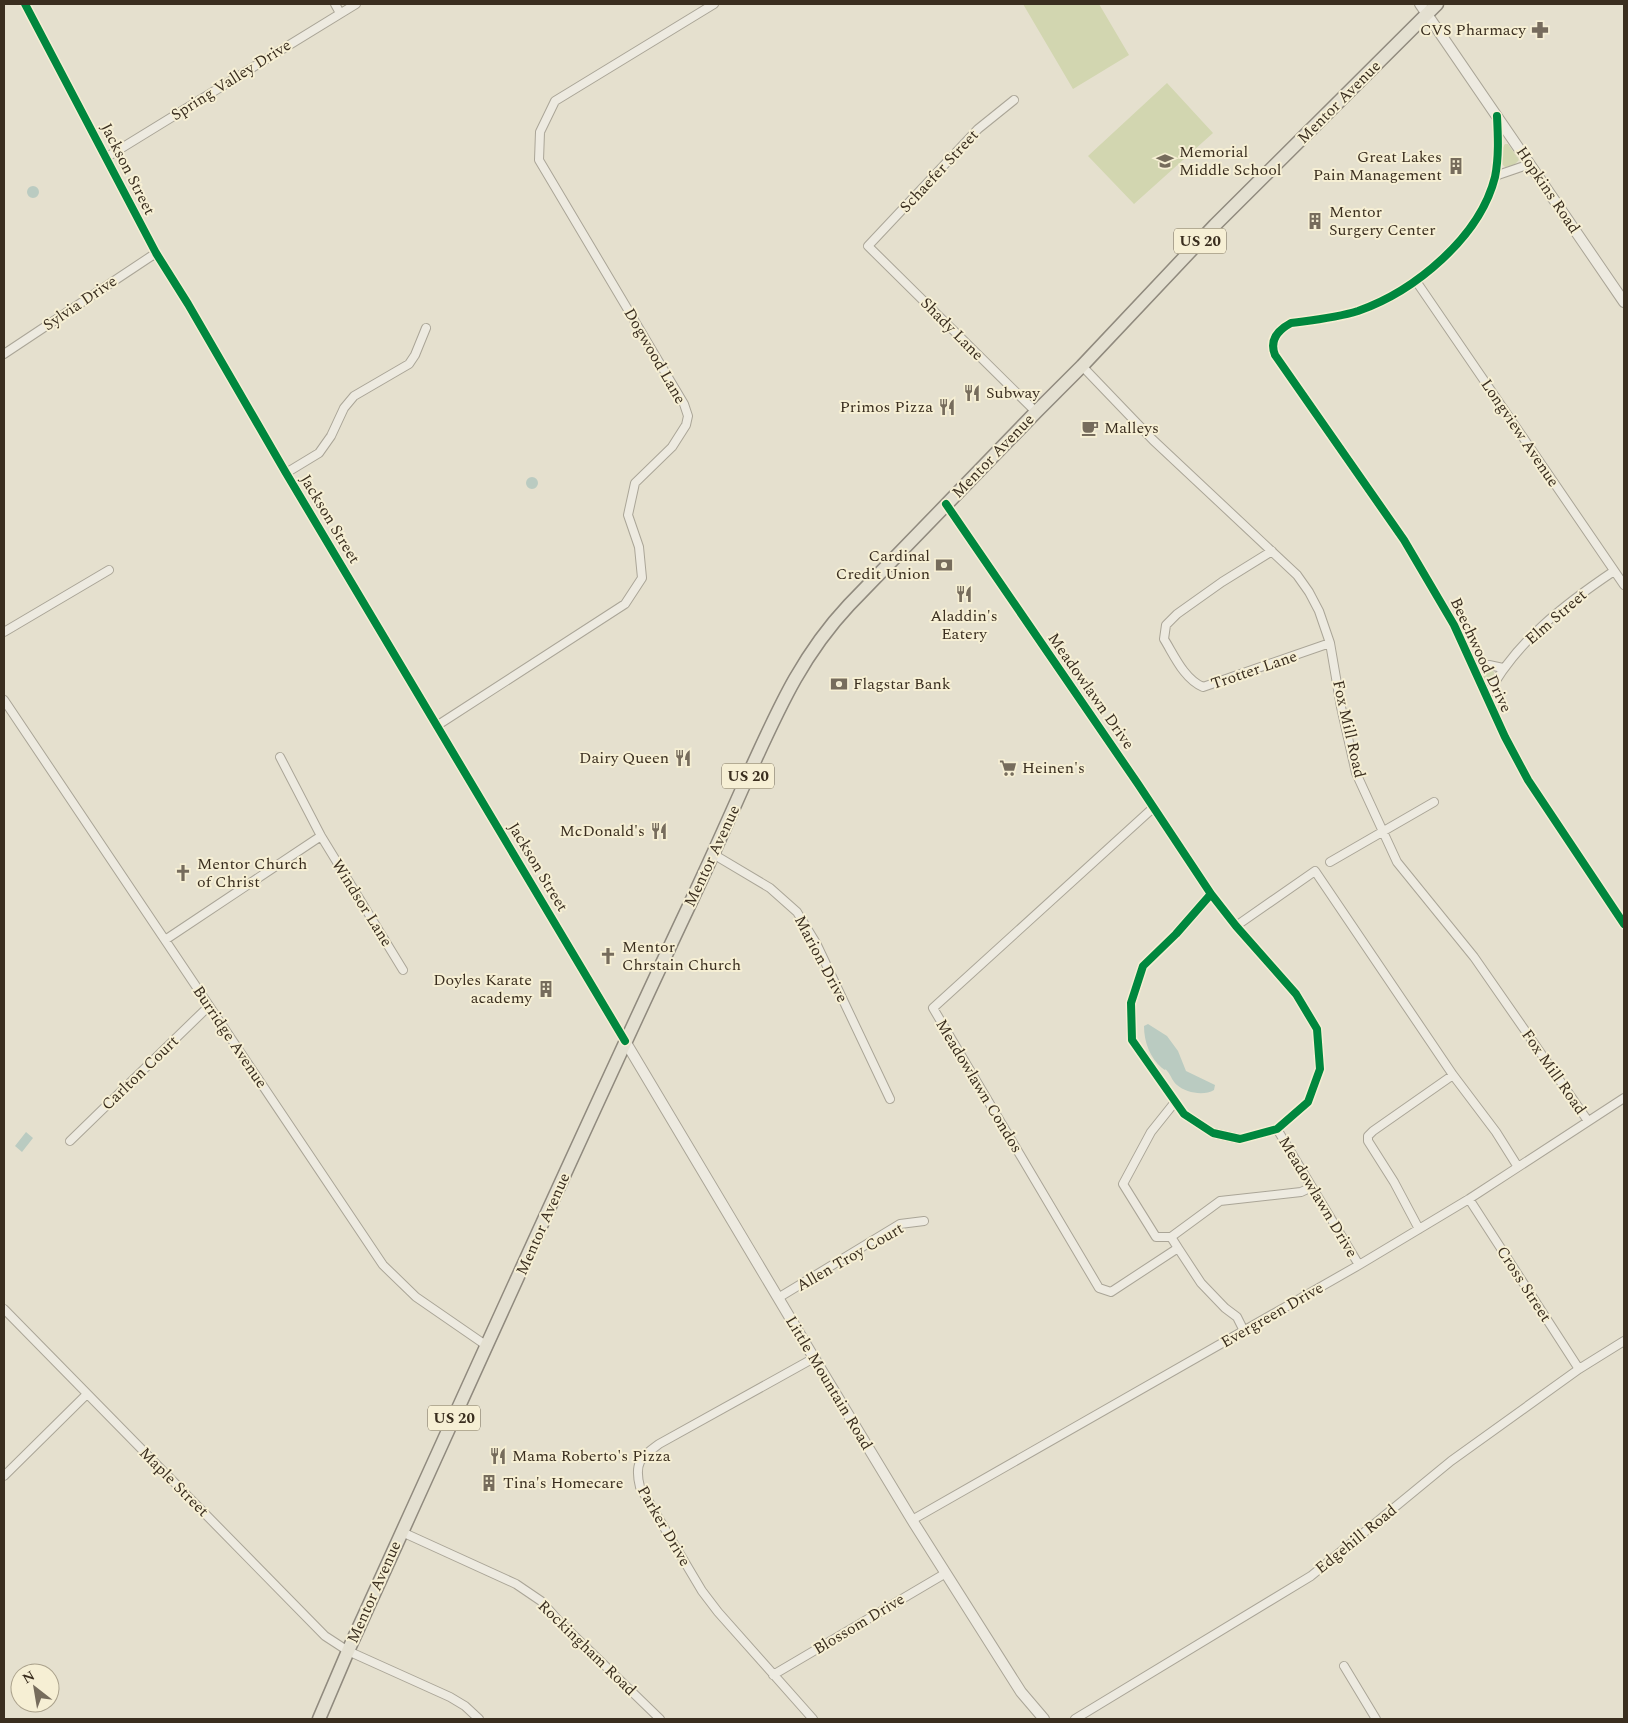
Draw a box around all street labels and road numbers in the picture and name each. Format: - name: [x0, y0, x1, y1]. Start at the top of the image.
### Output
- street label: Spring Valley Drive: [166, 33, 296, 127]
- street label: Mentor Avenue: [1292, 55, 1386, 149]
- street label: Jackson Street: [94, 119, 162, 220]
- street label: Schaefer Street: [894, 124, 984, 218]
- street label: Hopkins Road: [1510, 142, 1586, 238]
- road number: US 20: [1174, 228, 1226, 254]
- street label: Sylvia Drive: [38, 269, 122, 337]
- street label: Shady Lane: [915, 292, 989, 366]
- street label: Dogwood Lane: [618, 304, 692, 408]
- street label: Longview Avenue: [1475, 374, 1565, 492]
- street label: Mentor Avenue: [946, 408, 1040, 504]
- street label: Jackson Street: [294, 470, 366, 569]
- street label: Elm Street: [1520, 583, 1592, 651]
- street label: Beechwood Drive: [1444, 593, 1518, 717]
- street label: Meadowlawn Drive: [1042, 628, 1140, 754]
- street label: Trotter Lane: [1208, 644, 1300, 696]
- street label: Fox Mill Road: [1326, 678, 1372, 780]
- road number: US 20: [722, 764, 774, 788]
- street label: Mentor Avenue: [678, 801, 746, 911]
- street label: Jackson Street: [502, 818, 574, 917]
- street label: Windsor Lane: [325, 854, 399, 952]
- street label: Marion Drive: [788, 911, 854, 1007]
- street label: Burridge Avenue: [187, 981, 273, 1093]
- street label: Meadowlawn Condos: [929, 1014, 1029, 1158]
- street label: Fox Mill Road: [1516, 1024, 1592, 1120]
- street label: Carlton Court: [96, 1030, 184, 1116]
- street label: Meadowlawn Drive: [1272, 1132, 1364, 1262]
- street label: Mentor Avenue: [510, 1169, 576, 1279]
- street label: Allen Troy Court: [792, 1216, 908, 1298]
- street label: Cross Street: [1490, 1241, 1558, 1327]
- street label: Evergreen Drive: [1216, 1276, 1328, 1354]
- street label: Little Mountain Road: [779, 1311, 879, 1455]
- road number: US 20: [428, 1406, 480, 1430]
- street label: Maple Street: [133, 1441, 215, 1523]
- street label: Parker Drive: [631, 1481, 697, 1571]
- street label: Edgehill Road: [1310, 1498, 1402, 1580]
- street label: Mentor Avenue: [341, 1537, 407, 1647]
- street label: Blossom Drive: [809, 1587, 909, 1661]
- street label: Rockingham Road: [532, 1594, 642, 1702]

